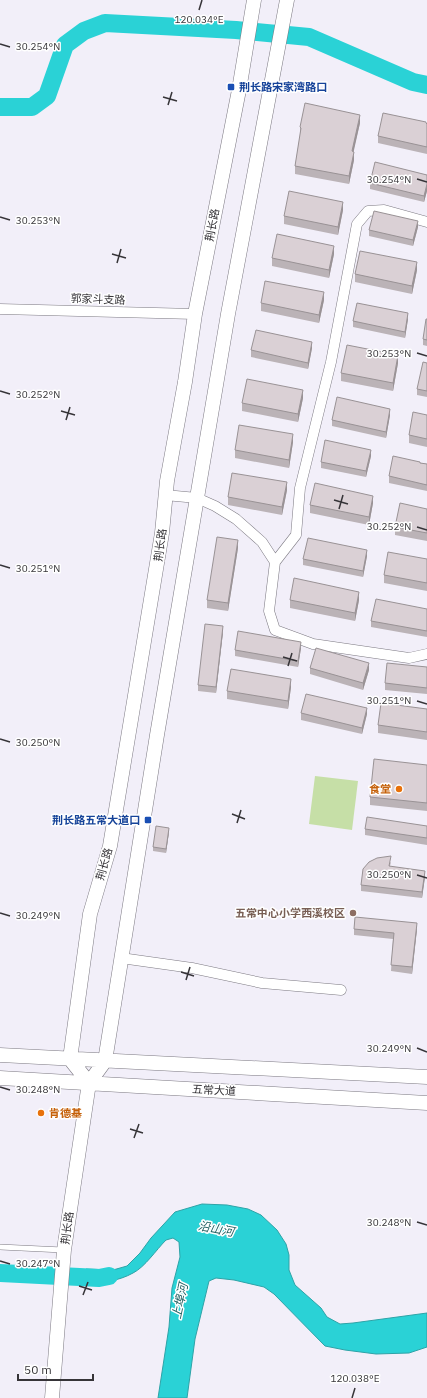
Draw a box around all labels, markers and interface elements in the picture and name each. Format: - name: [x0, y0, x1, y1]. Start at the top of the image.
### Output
- text: 120.034°E: [174, 13, 224, 26]
- text: 30.254°N: [16, 40, 60, 53]
- place label: 荆长路宋家湾路口: [239, 80, 327, 94]
- marker: 荆长路宋家湾路口: [226, 82, 236, 92]
- text: 30.254°N: [367, 173, 411, 186]
- street label: 荆长路: [202, 207, 222, 243]
- text: 30.253°N: [16, 214, 60, 227]
- street label: 郭家斗支路: [70, 291, 126, 307]
- text: 30.253°N: [367, 347, 411, 360]
- text: 30.252°N: [16, 388, 60, 401]
- text: 30.252°N: [367, 520, 411, 533]
- street label: 荆长路: [151, 528, 169, 562]
- text: 30.251°N: [16, 562, 60, 575]
- text: 30.251°N: [367, 694, 411, 707]
- text: 30.250°N: [16, 736, 60, 749]
- place label: 食堂: [369, 782, 391, 796]
- marker: 食堂: [394, 784, 404, 794]
- place label: 荆长路五常大道口: [52, 813, 140, 827]
- marker: 荆长路五常大道口: [143, 815, 153, 825]
- street label: 荆长路: [93, 846, 115, 882]
- text: 30.250°N: [367, 868, 411, 881]
- place label: 五常中心小学西溪校区: [235, 906, 345, 920]
- marker: 五常中心小学西溪校区: [348, 908, 358, 918]
- text: 30.249°N: [16, 909, 60, 922]
- text: 30.249°N: [367, 1042, 411, 1055]
- street label: 五常大道: [192, 1082, 236, 1098]
- text: 30.248°N: [16, 1083, 60, 1096]
- place label: 肯德基: [49, 1106, 82, 1120]
- marker: 肯德基: [36, 1108, 46, 1118]
- street label: 荆长路: [58, 1211, 76, 1245]
- text: 30.248°N: [367, 1216, 411, 1229]
- water label: 沿山河: [197, 1218, 237, 1240]
- text: 30.247°N: [16, 1257, 60, 1270]
- water label: 上埠河: [168, 1280, 191, 1320]
- scale bar: [18, 1356, 93, 1382]
- text: 50 m: [24, 1362, 52, 1377]
- text: 120.038°E: [330, 1372, 380, 1385]

